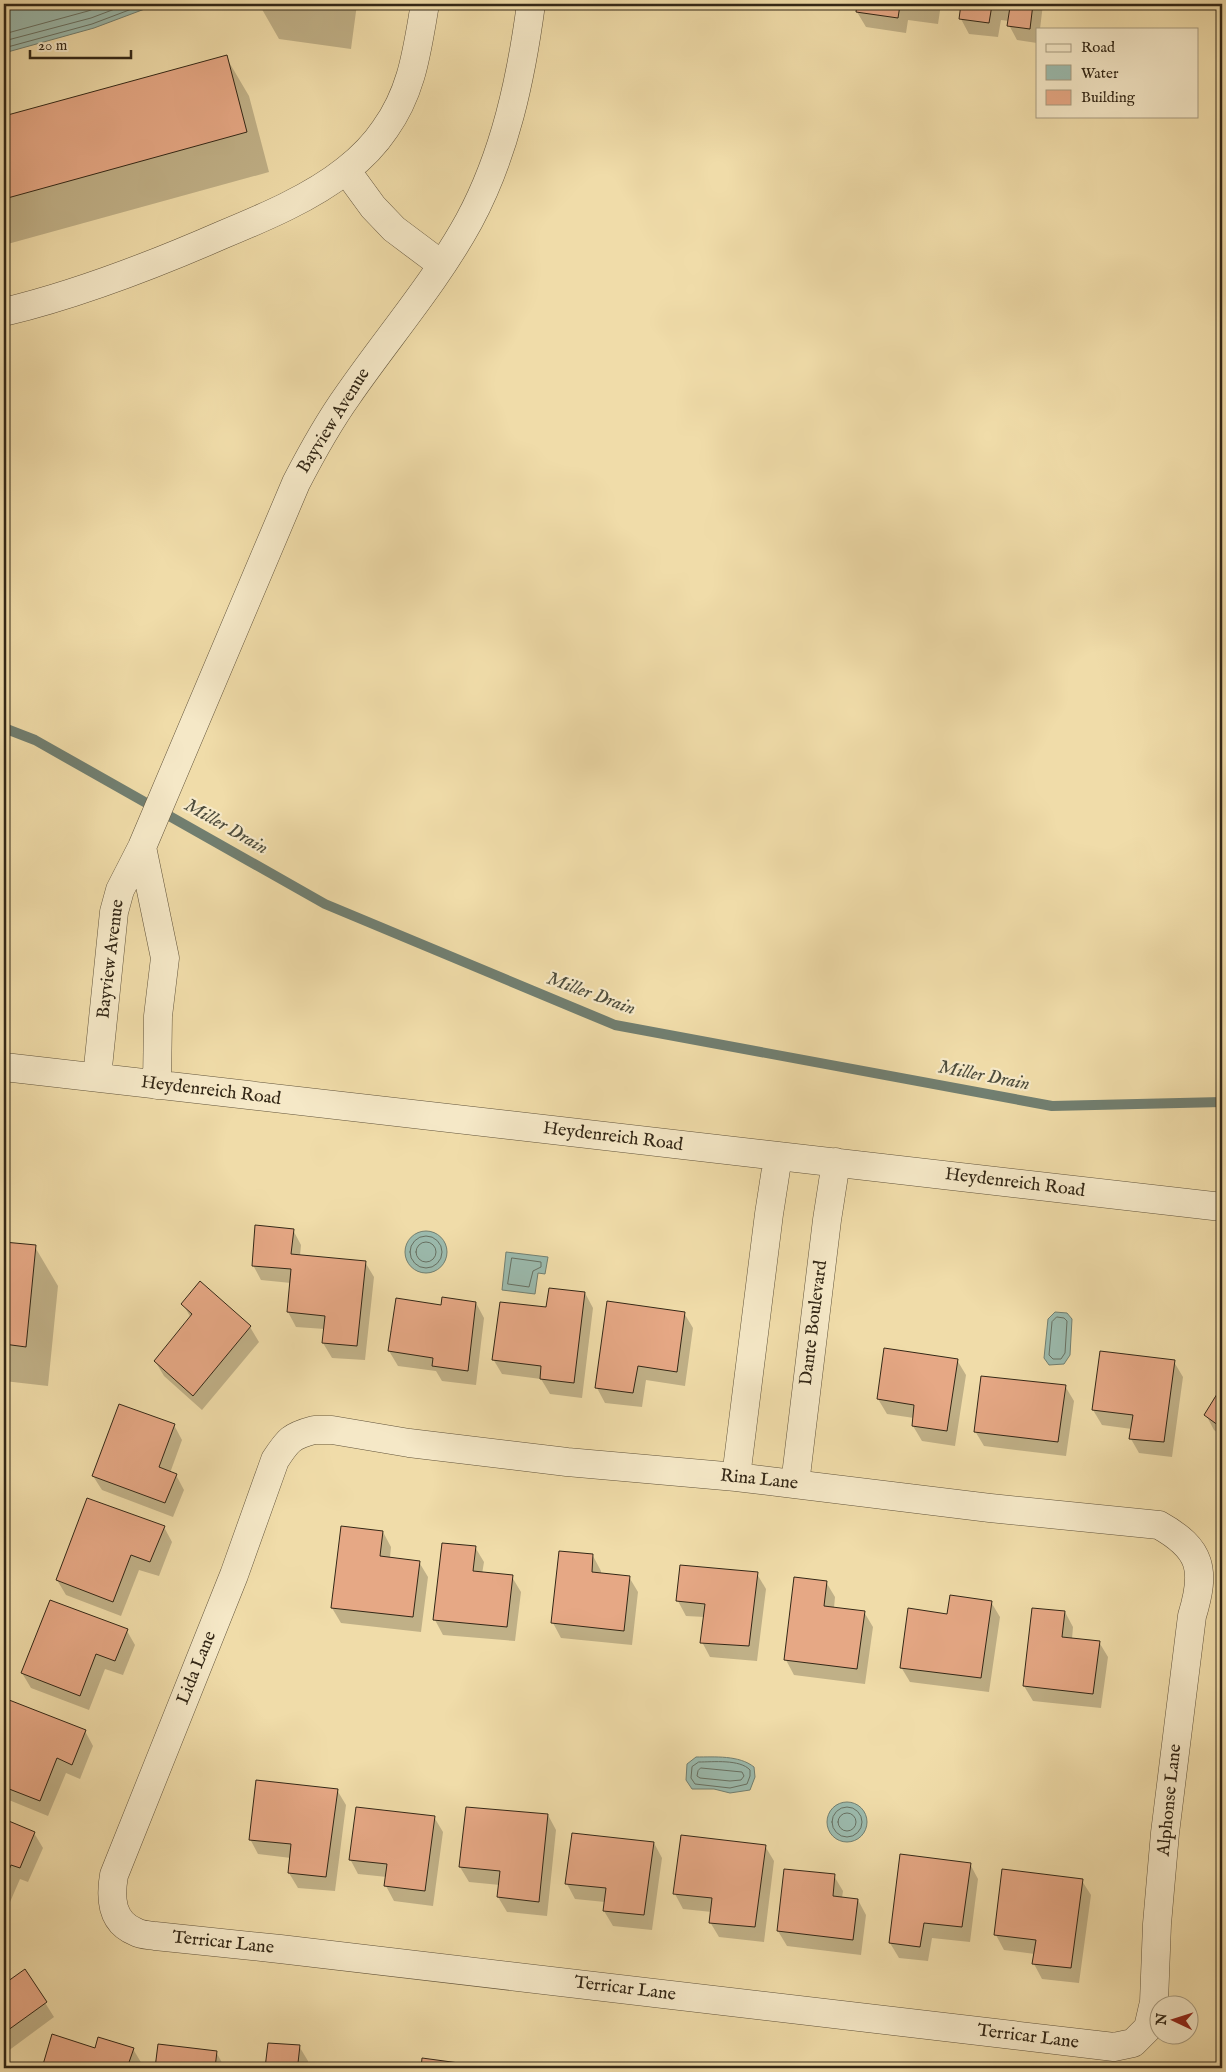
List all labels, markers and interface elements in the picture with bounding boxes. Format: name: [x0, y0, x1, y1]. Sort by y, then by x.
scale bar: [30, 28, 131, 60]
legend: [1036, 28, 1198, 118]
text: 20 m: [38, 36, 68, 55]
text: Road: [1081, 38, 1116, 57]
text: Water: [1081, 64, 1119, 83]
text: Building: [1081, 88, 1136, 107]
street label: Bayview Avenue: [292, 364, 376, 478]
water label: Miller Drain: [180, 793, 272, 861]
street label: Bayview Avenue: [92, 898, 130, 1020]
water label: Miller Drain: [543, 967, 639, 1021]
water label: Miller Drain: [936, 1055, 1032, 1097]
street label: Heydenreich Road: [140, 1071, 283, 1111]
street label: Heydenreich Road: [542, 1117, 685, 1157]
street label: Heydenreich Road: [944, 1163, 1087, 1203]
street label: Dante Boulevard: [795, 1259, 833, 1387]
street label: Rina Lane: [719, 1464, 799, 1496]
street label: Lida Lane: [172, 1628, 222, 1708]
street label: Alphonse Lane: [1153, 1743, 1187, 1858]
street label: Terricar Lane: [171, 1926, 275, 1960]
street label: Terricar Lane: [573, 1971, 677, 2007]
north arrow: [1148, 1994, 1198, 2044]
text: N: [1153, 2012, 1171, 2027]
street label: Terricar Lane: [976, 2019, 1080, 2055]

